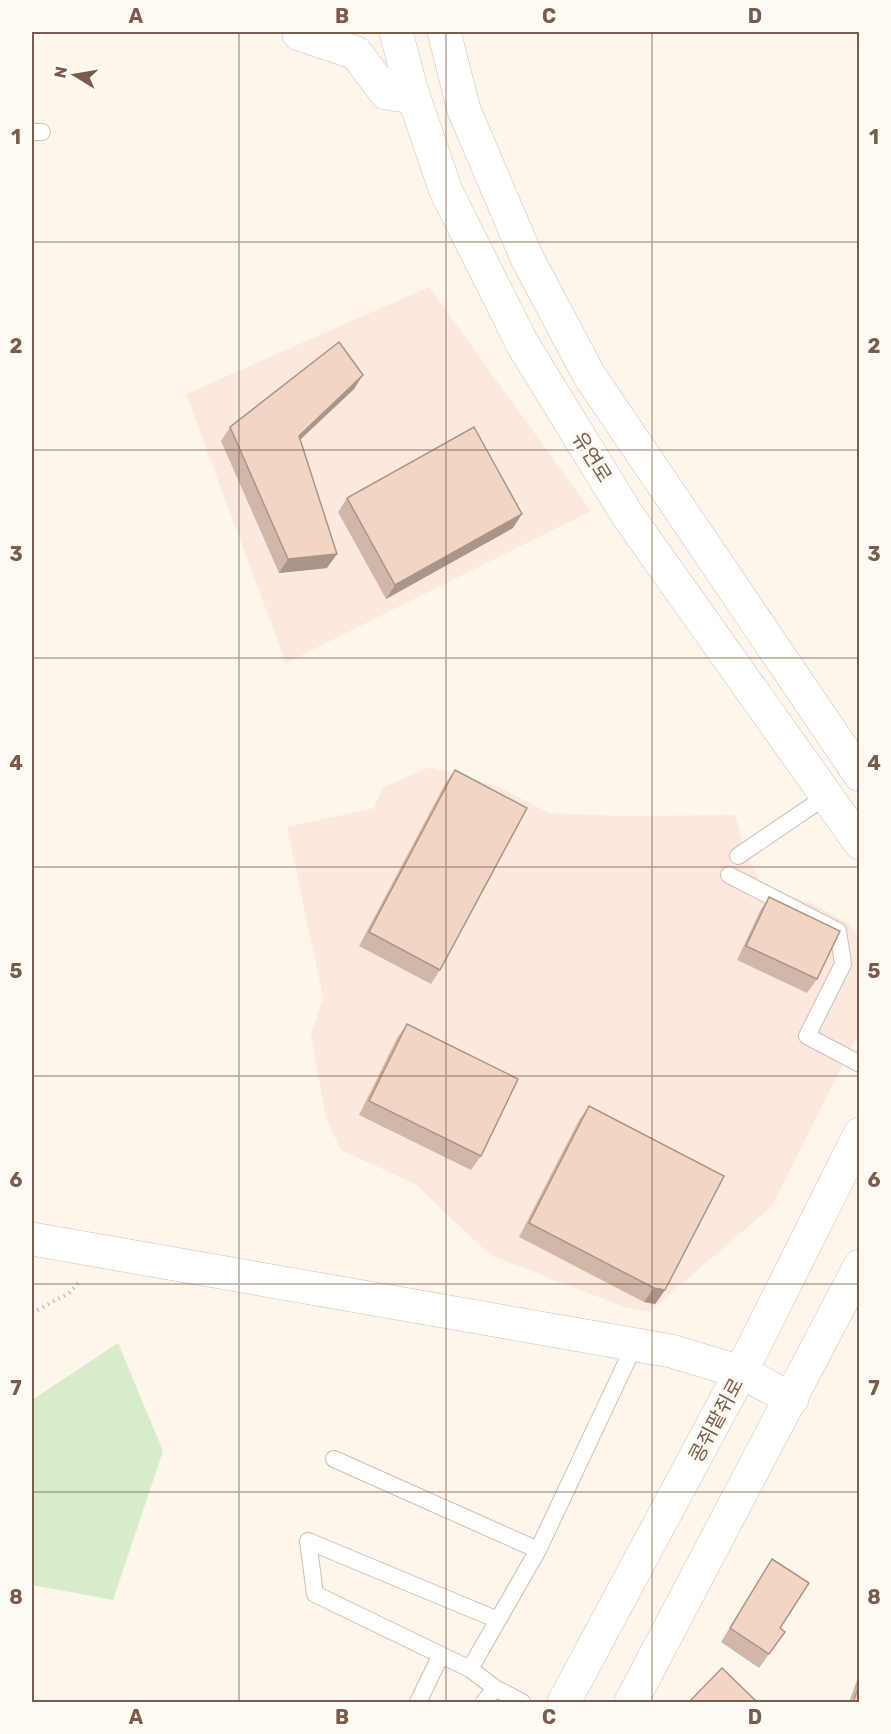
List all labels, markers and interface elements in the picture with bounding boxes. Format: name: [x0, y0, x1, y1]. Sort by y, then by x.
text: A: [129, 4, 144, 28]
text: B: [335, 4, 349, 28]
text: C: [542, 4, 556, 28]
text: D: [748, 4, 762, 28]
north arrow: [45, 45, 105, 105]
text: N: [50, 65, 71, 80]
text: 1: [11, 125, 21, 149]
text: 1: [869, 125, 879, 149]
text: 2: [10, 334, 23, 358]
text: 2: [868, 334, 881, 358]
street label: 유연로: [567, 427, 617, 487]
text: 3: [9, 542, 23, 566]
text: 3: [867, 542, 881, 566]
text: 4: [9, 751, 23, 775]
text: 4: [867, 751, 881, 775]
text: 5: [10, 959, 23, 983]
text: 5: [868, 959, 881, 983]
text: 6: [9, 1168, 23, 1192]
text: 6: [867, 1168, 881, 1192]
street label: 콩쥐팥쥐로: [684, 1374, 748, 1466]
text: 7: [10, 1376, 22, 1400]
text: 7: [868, 1376, 880, 1400]
text: 8: [9, 1585, 23, 1609]
text: 8: [867, 1585, 881, 1609]
text: A: [129, 1705, 144, 1729]
text: B: [335, 1705, 349, 1729]
text: C: [542, 1705, 556, 1729]
text: D: [748, 1705, 762, 1729]

